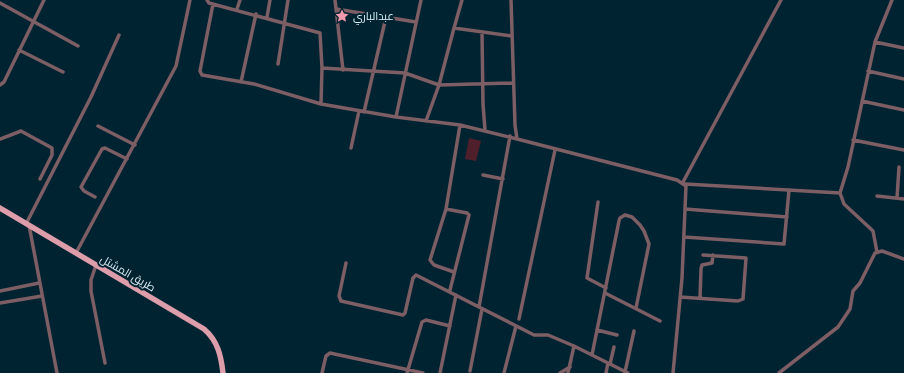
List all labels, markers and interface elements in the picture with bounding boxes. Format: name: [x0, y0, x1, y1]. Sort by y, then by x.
place icon: عبدالباري: [334, 8, 350, 24]
place label: عبدالباري: [353, 10, 394, 25]
street label: طريق المشتل: [98, 252, 158, 294]

